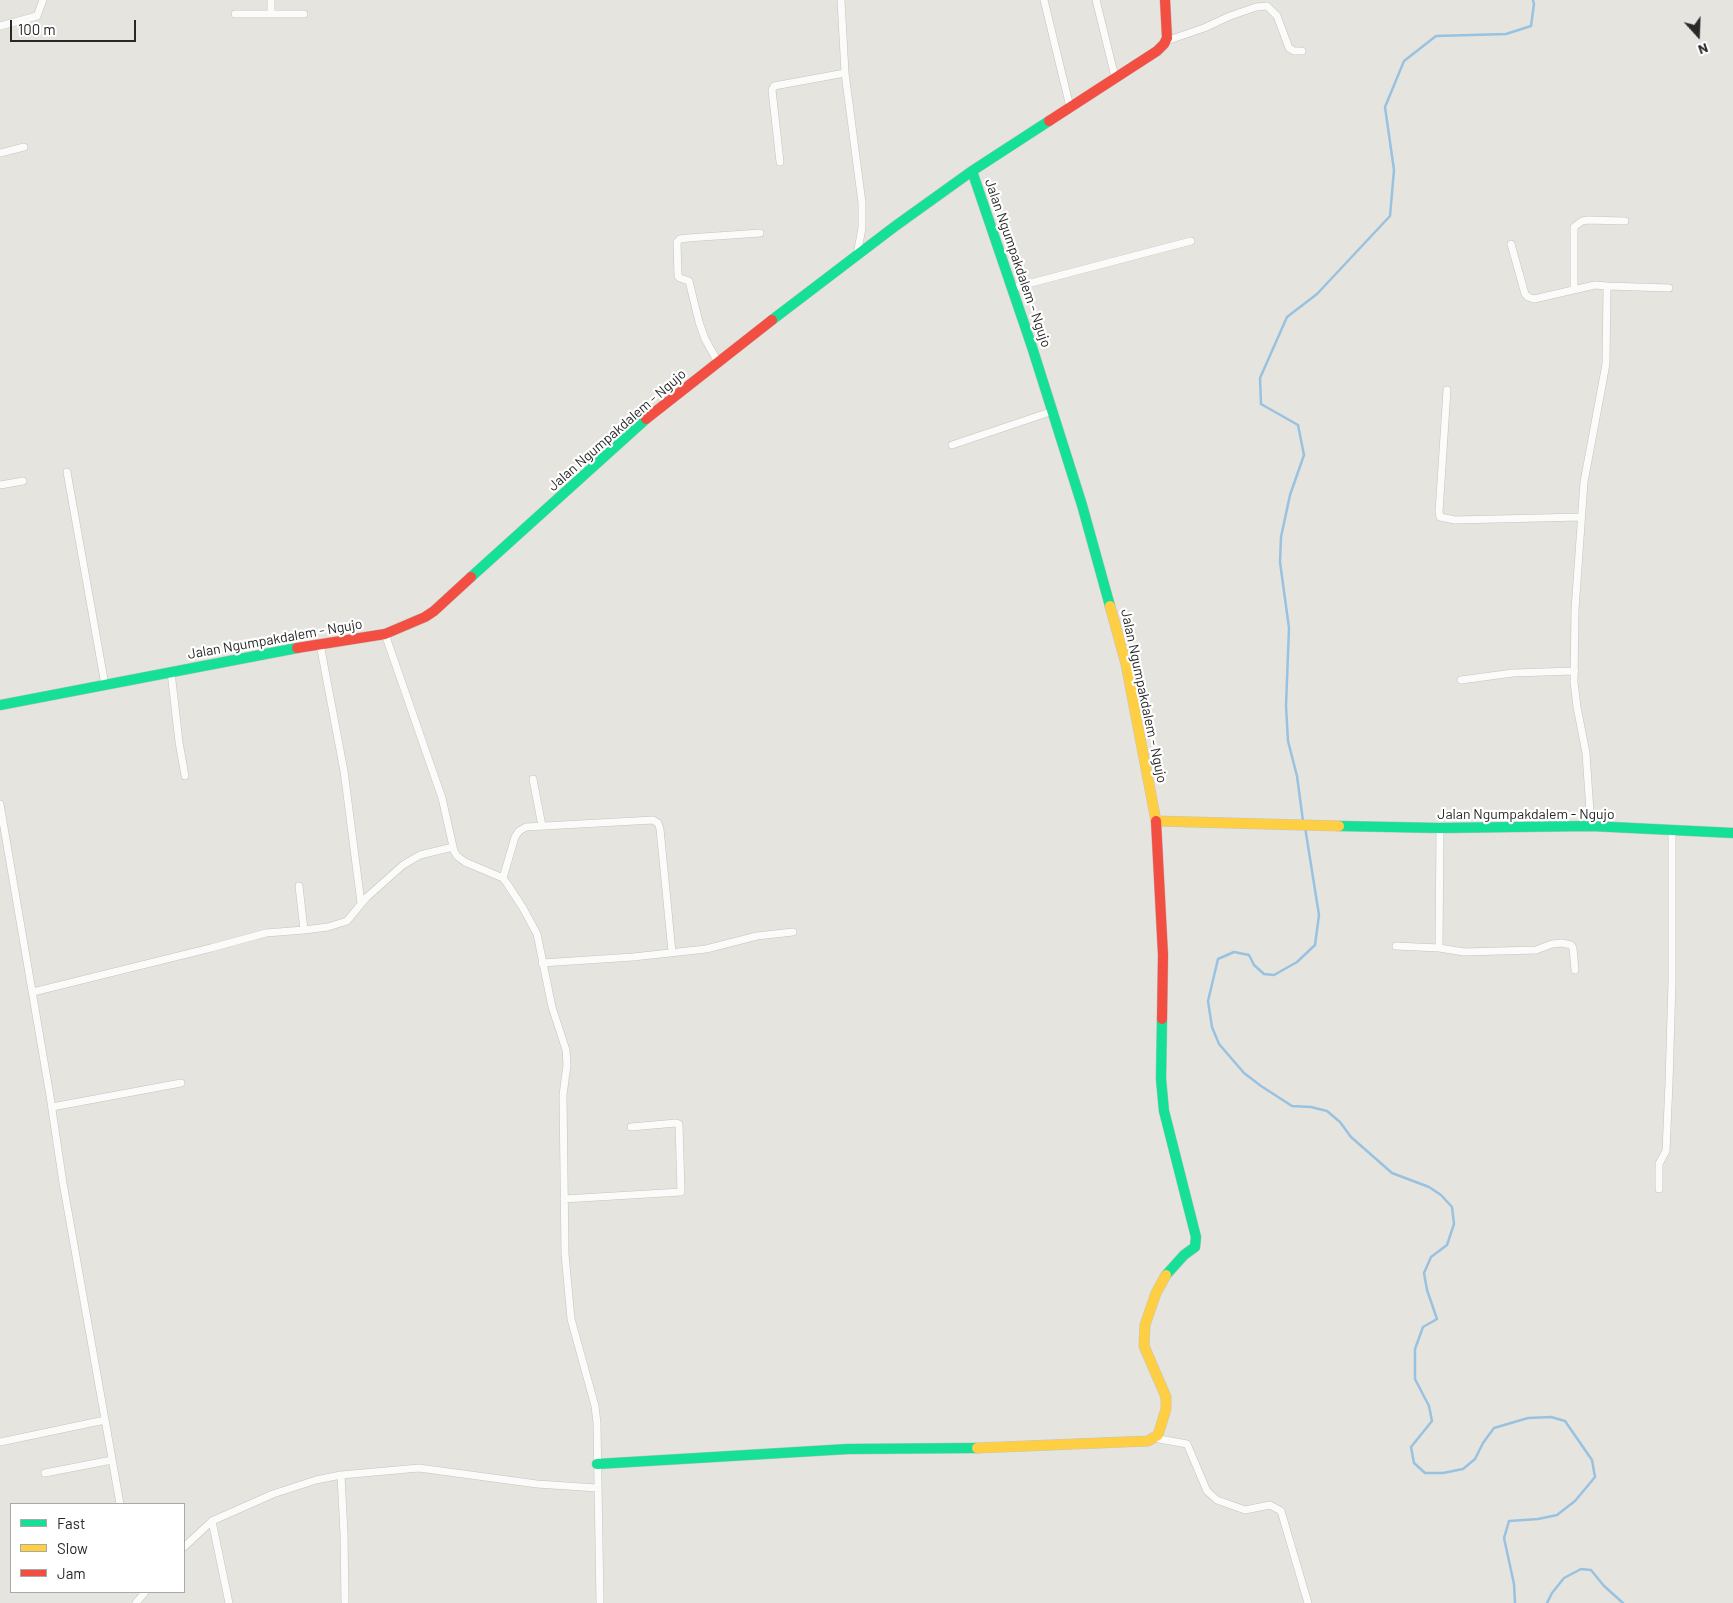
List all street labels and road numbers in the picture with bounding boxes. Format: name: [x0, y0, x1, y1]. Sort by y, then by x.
street label: Jalan Ngumpakdalem - Ngujo: [981, 176, 1055, 350]
street label: Jalan Ngumpakdalem - Ngujo: [545, 365, 689, 495]
street label: Jalan Ngumpakdalem - Ngujo: [1117, 608, 1171, 784]
street label: Jalan Ngumpakdalem - Ngujo: [186, 615, 364, 663]
street label: Jalan Ngumpakdalem - Ngujo: [1437, 806, 1615, 822]

